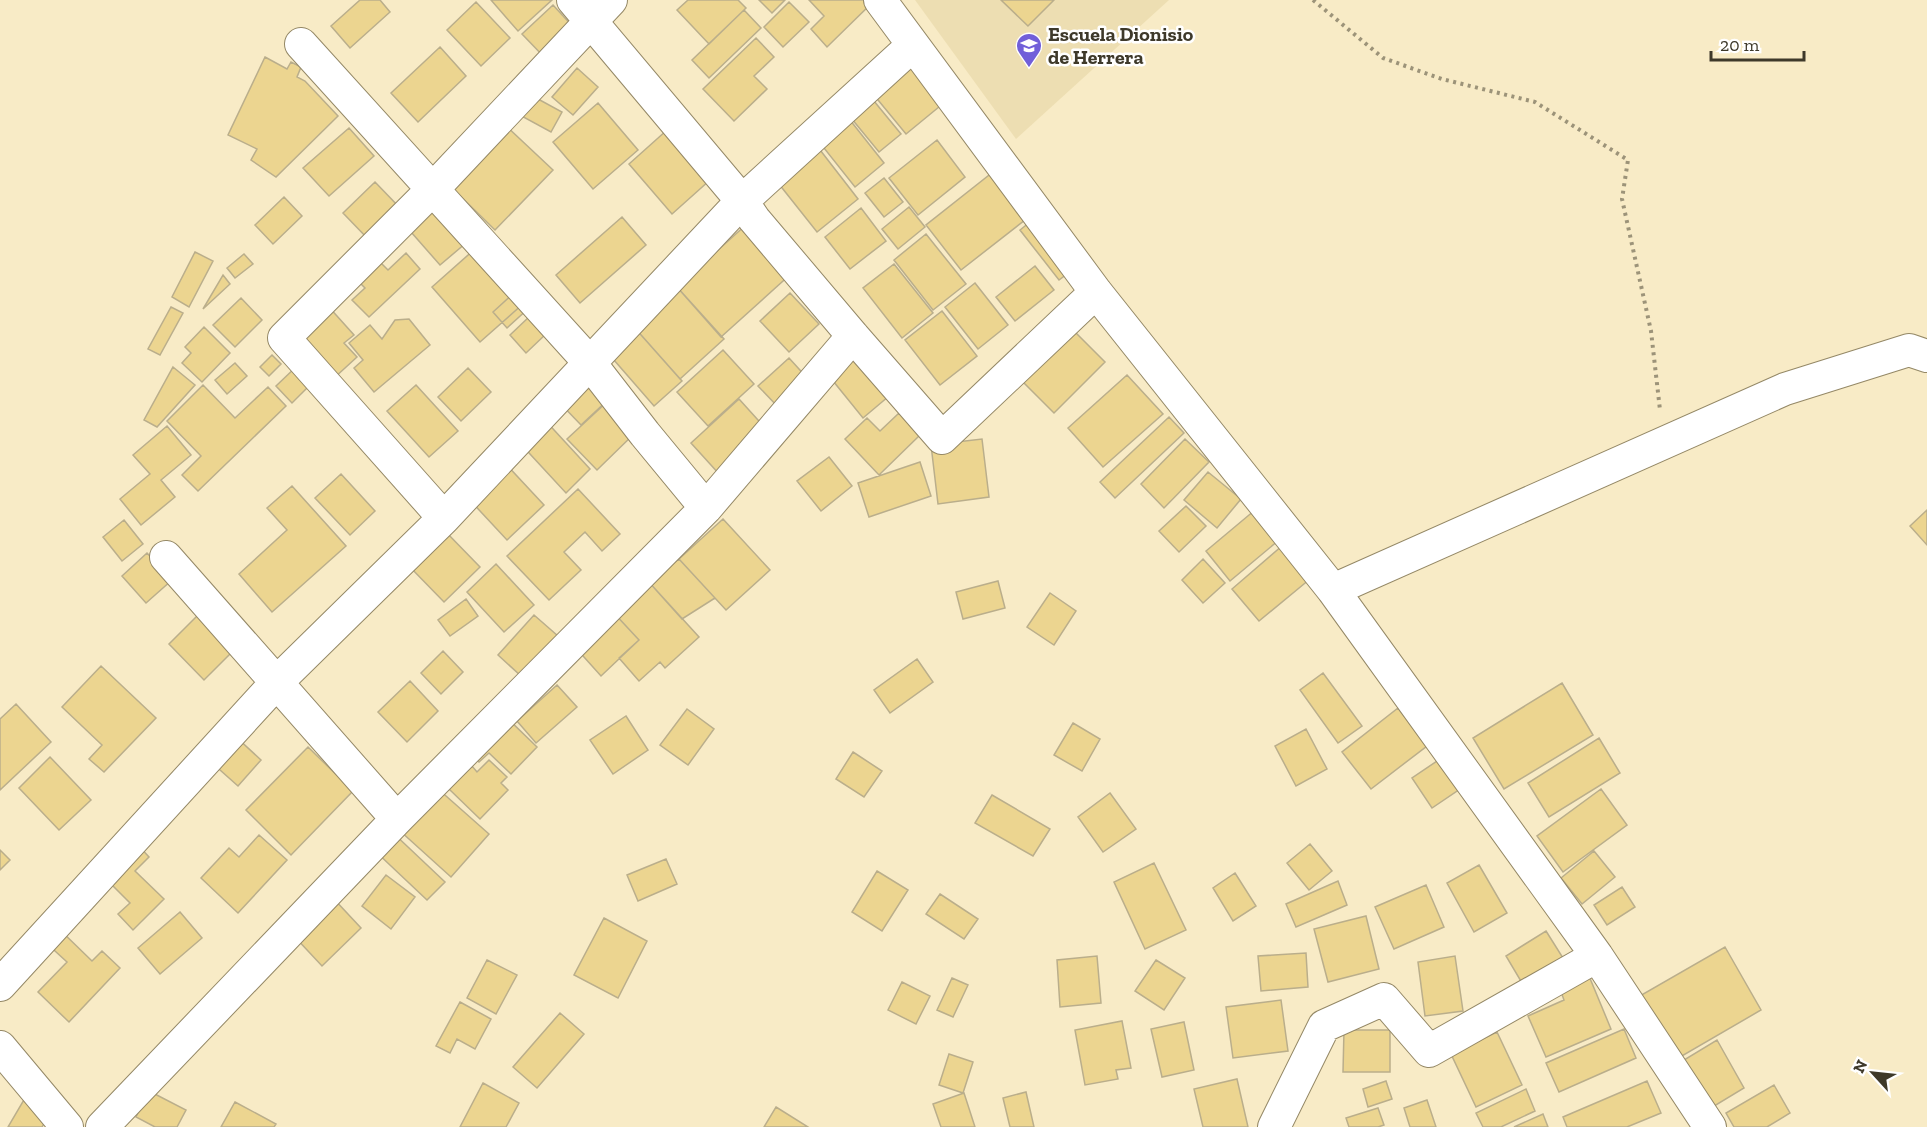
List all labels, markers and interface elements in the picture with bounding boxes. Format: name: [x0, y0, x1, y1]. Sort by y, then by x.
place label: Escuela Dionisio de Herrera: [1048, 22, 1194, 69]
scale bar: [1711, 24, 1804, 62]
school or university icon: Escuela Dionisio de Herrera: [1014, 31, 1044, 69]
text: 20 m: [1720, 34, 1760, 56]
north arrow: [1843, 1043, 1903, 1103]
text: N: [1849, 1057, 1871, 1076]

